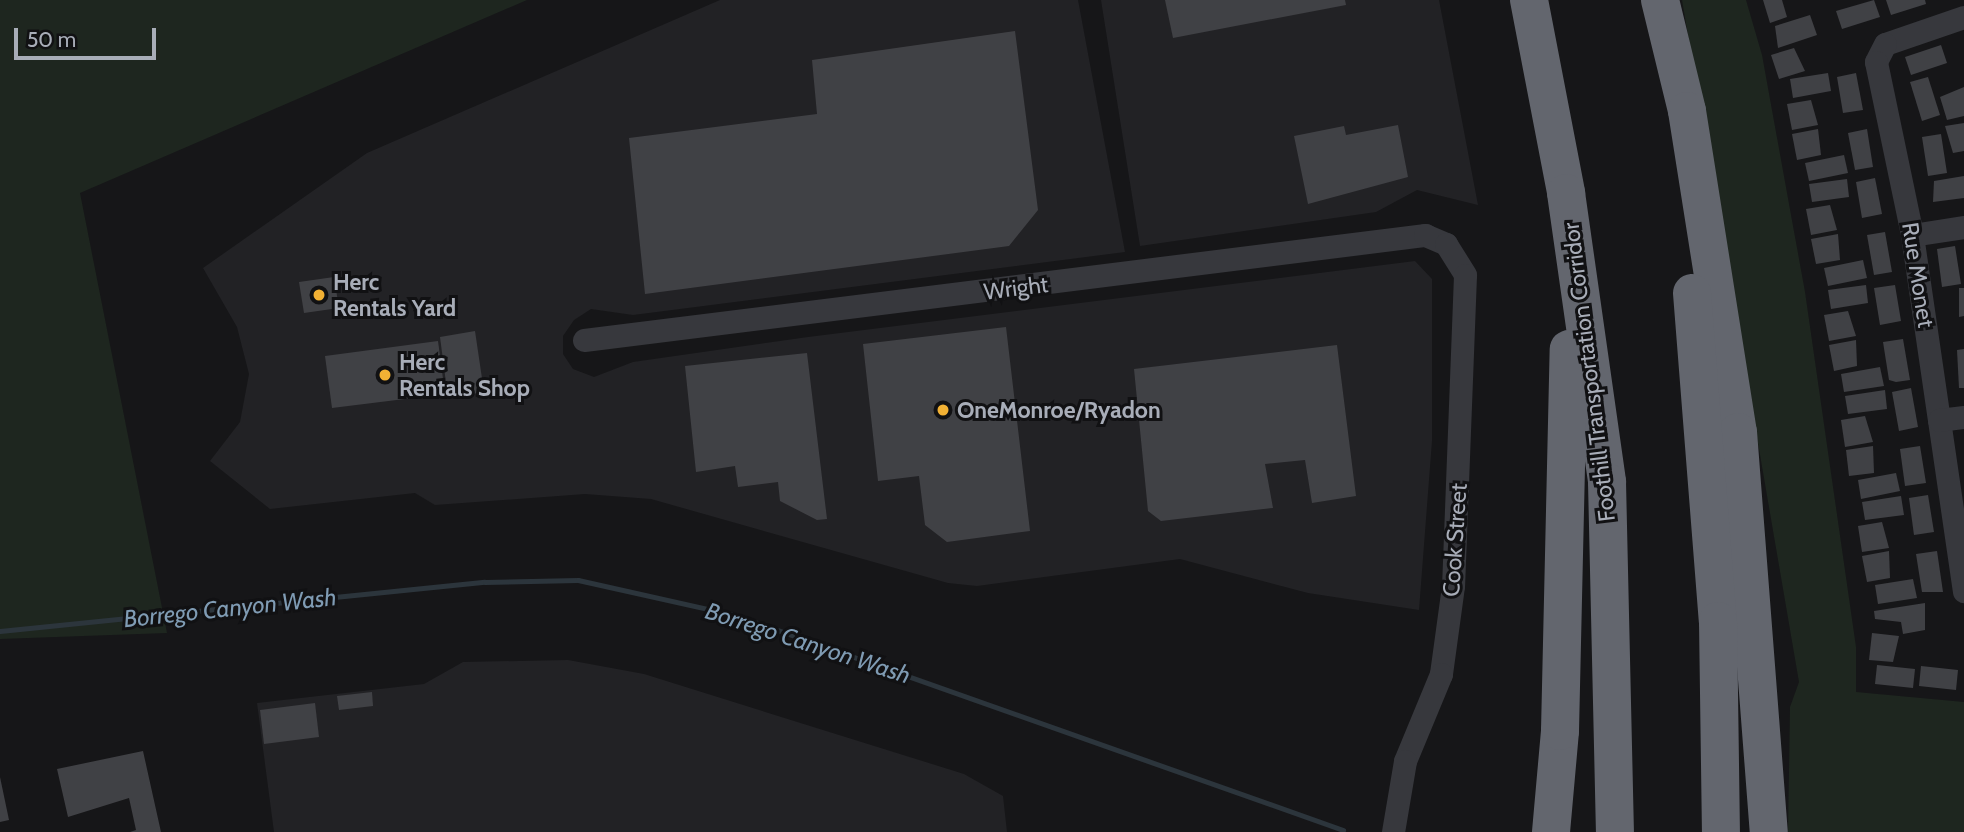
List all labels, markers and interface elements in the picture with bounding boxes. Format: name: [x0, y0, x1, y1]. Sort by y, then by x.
scale bar: [18, 14, 159, 58]
text: 50 m: [27, 27, 76, 52]
street label: Rue Monet: [1896, 220, 1940, 330]
street label: Foothill Transportation Corridor: [1557, 221, 1621, 523]
place label: Herc Rentals Yard: [333, 268, 456, 322]
street label: Wright: [982, 270, 1050, 306]
marker: Herc Rentals Yard: [311, 287, 327, 303]
place label: Herc Rentals Shop: [399, 348, 530, 402]
marker: Herc Rentals Shop: [377, 367, 393, 383]
place label: OneMonroe/Ryadon: [957, 396, 1161, 424]
marker: OneMonroe/Ryadon: [935, 402, 951, 418]
street label: Cook Street: [1437, 482, 1473, 598]
water label: Borrego Canyon Wash: [122, 583, 338, 633]
water label: Borrego Canyon Wash: [702, 596, 914, 690]

